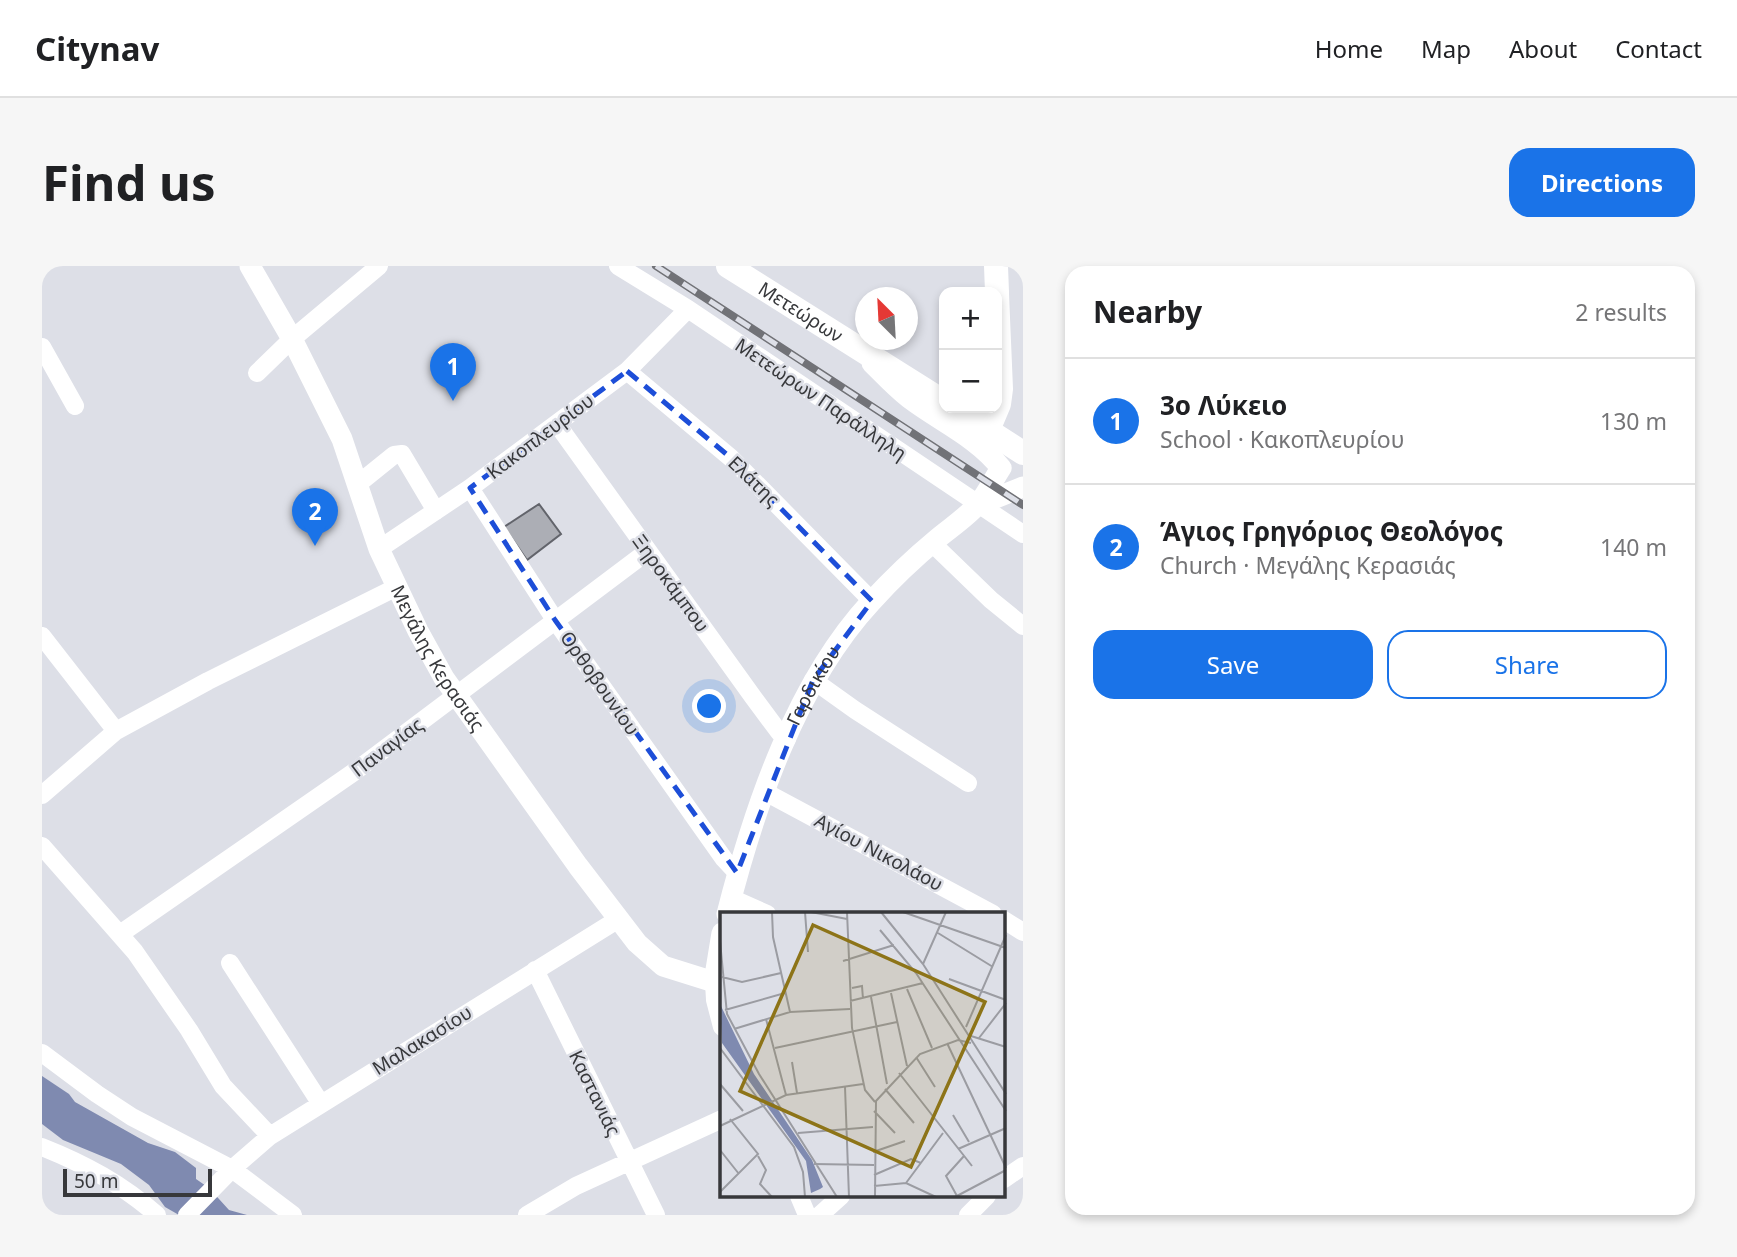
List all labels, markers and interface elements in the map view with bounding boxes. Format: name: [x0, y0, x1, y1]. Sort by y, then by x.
text: Citynav: [35, 26, 159, 71]
text: Home: [1315, 32, 1383, 65]
text: Map: [1421, 32, 1471, 65]
text: About: [1509, 32, 1577, 65]
text: Contact: [1615, 32, 1702, 65]
button: Directions: [1509, 148, 1695, 217]
text: Find us: [42, 149, 216, 215]
street label: Μετεώρων: [754, 275, 848, 348]
north arrow: [855, 287, 918, 350]
map controls: [939, 287, 1002, 413]
button: +: [939, 287, 1002, 350]
text: Nearby: [1093, 291, 1202, 332]
text: 2 results: [1575, 296, 1667, 328]
street label: Μετεώρων Παράλληλη: [730, 332, 912, 466]
pin: 1: [430, 343, 476, 401]
button: −: [939, 350, 1002, 413]
street label: Κακοπλευρίου: [481, 387, 599, 485]
text: 3ο Λύκειο: [1160, 387, 1287, 423]
text: 1: [1109, 405, 1123, 437]
text: 130 m: [1600, 405, 1667, 437]
text: School · Κακοπλευρίου: [1160, 423, 1404, 455]
street label: Ελάτης: [723, 450, 785, 512]
pin: 2: [292, 488, 338, 546]
text: Άγιος Γρηγόριος Θεολόγος: [1160, 513, 1503, 549]
street label: Ξηροκάμπου: [627, 529, 715, 637]
text: 2: [1109, 531, 1123, 563]
text: 140 m: [1600, 531, 1667, 563]
text: Church · Μεγάλης Κερασιάς: [1160, 549, 1456, 581]
street label: Μεγάλης Κερασιάς: [385, 581, 491, 736]
street label: Ορθοβουνίου: [554, 626, 646, 740]
button: Save: [1093, 630, 1373, 699]
button: Share: [1387, 630, 1667, 699]
street label: Γαρδικίου: [780, 640, 846, 730]
your location: [692, 689, 726, 723]
street label: Παναγίας: [346, 711, 428, 783]
street label: Αγίου Νικολάου: [810, 807, 948, 897]
inset map: [720, 912, 1006, 1198]
street label: Μαλακασίου: [367, 999, 477, 1081]
street label: Καστανιάς: [563, 1046, 627, 1140]
scale bar: [63, 1166, 212, 1198]
text: 50 m: [74, 1168, 118, 1194]

